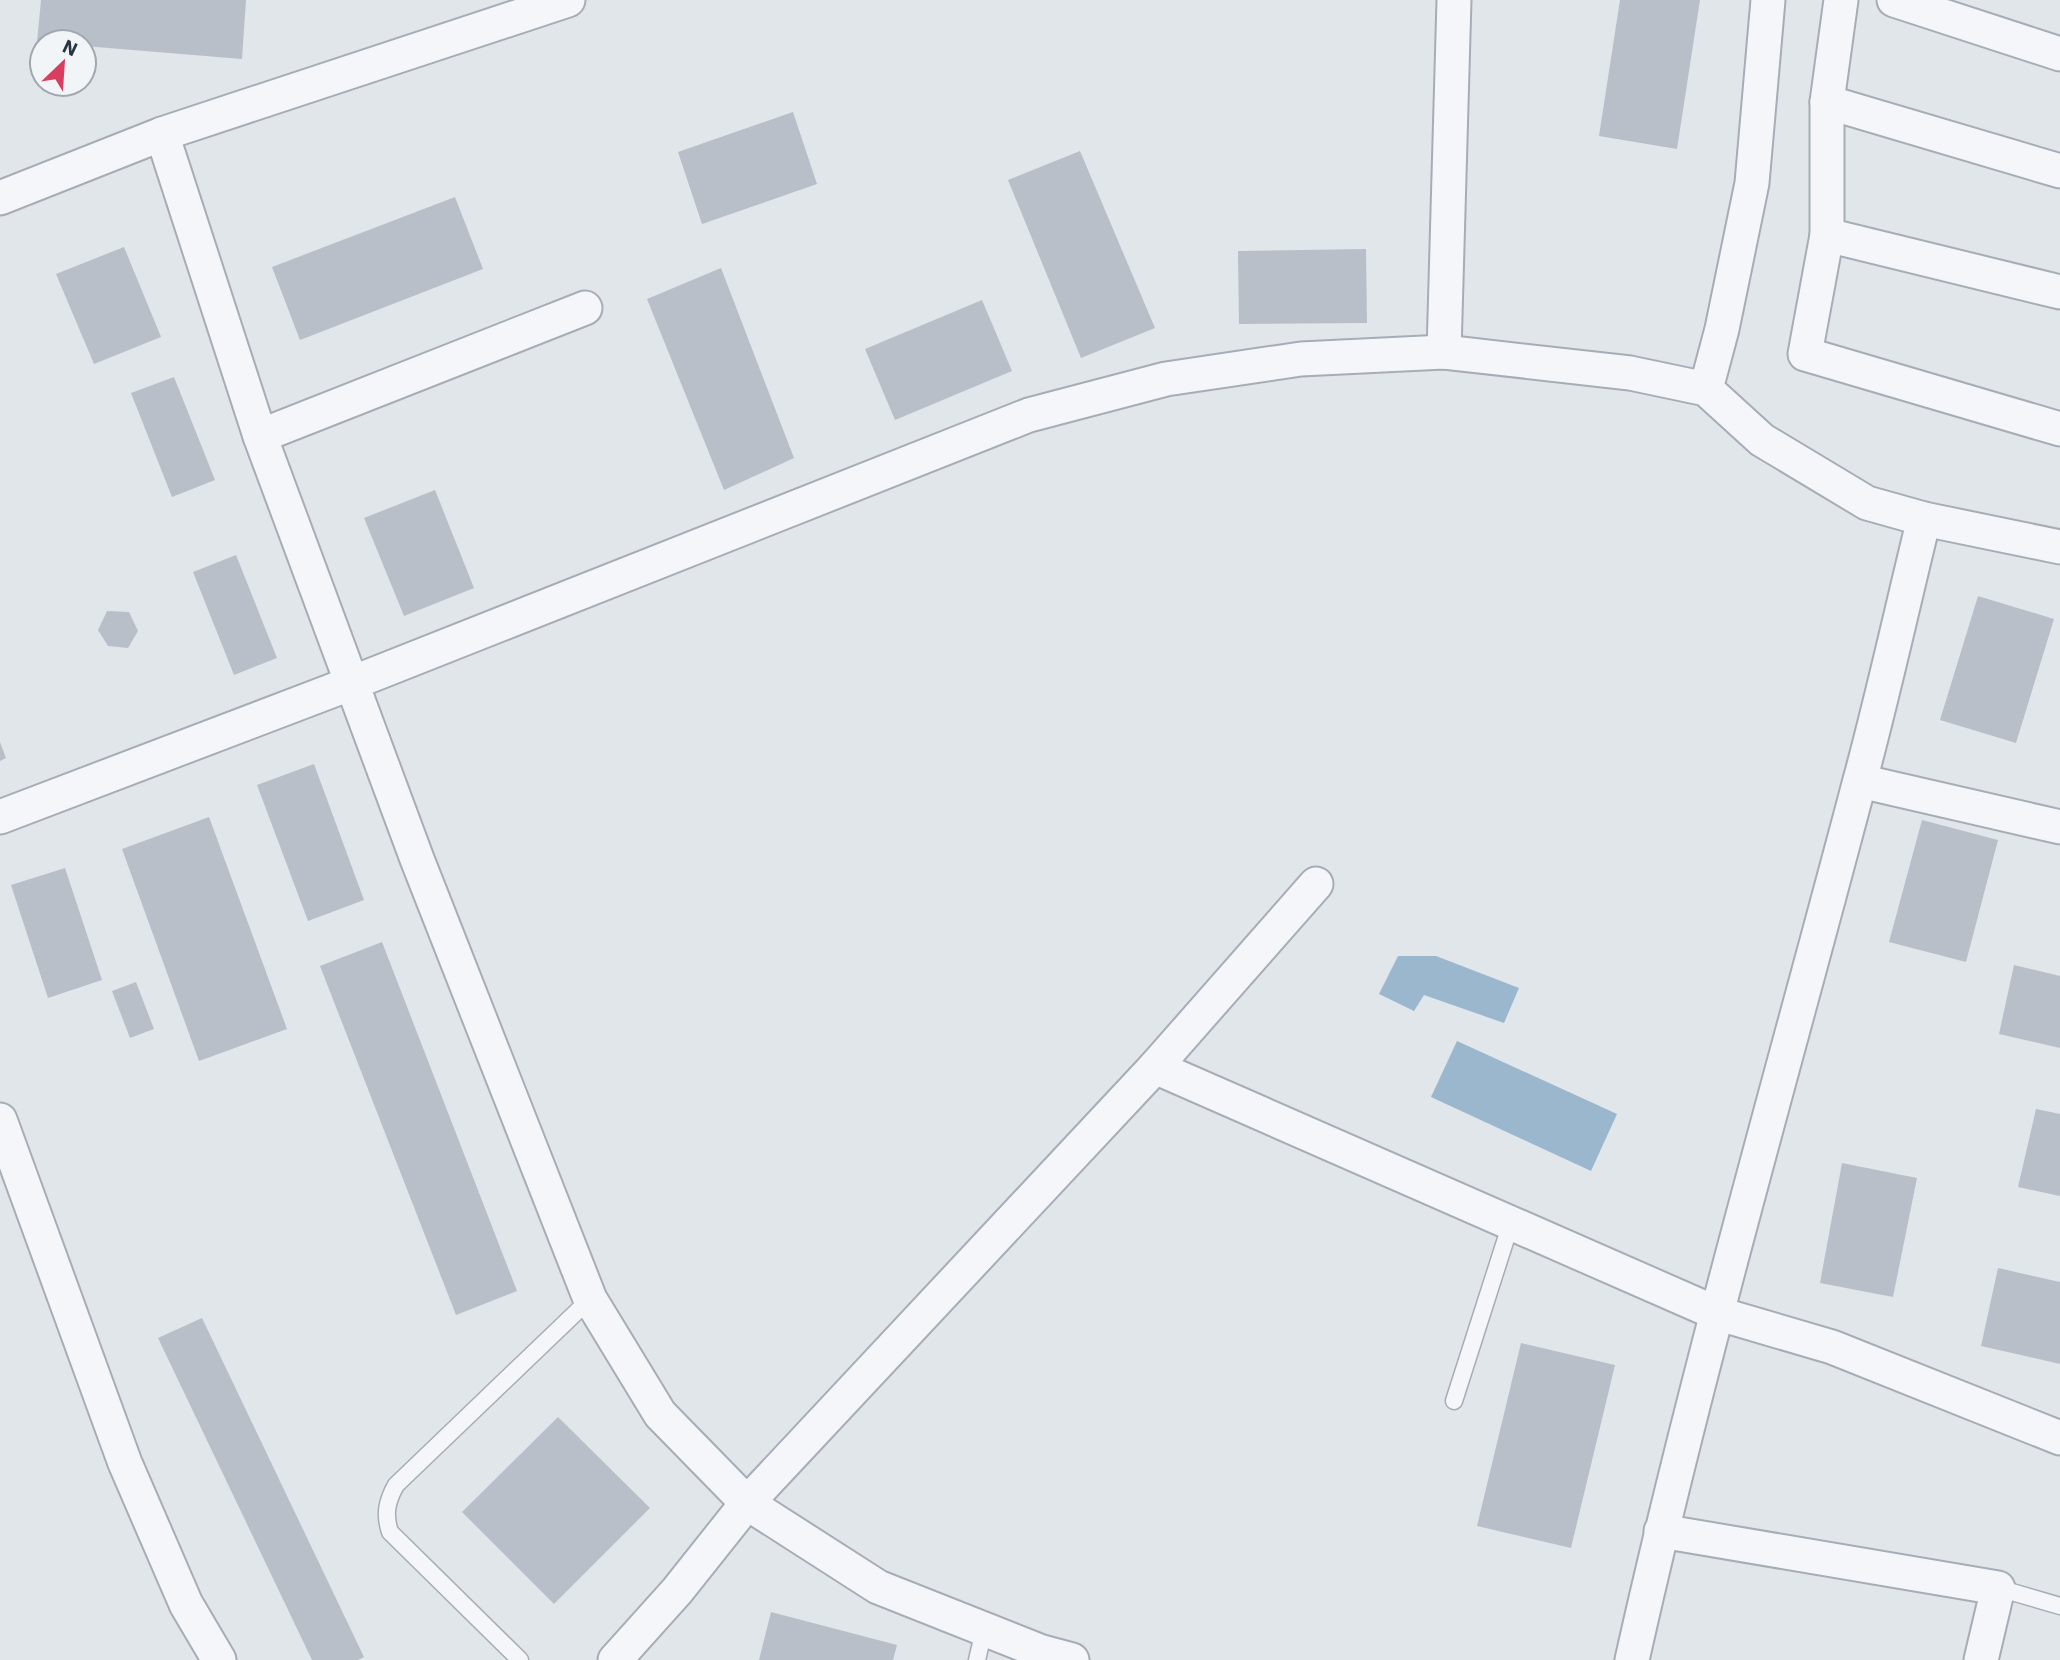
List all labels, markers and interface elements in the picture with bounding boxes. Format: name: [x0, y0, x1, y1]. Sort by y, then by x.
north arrow: [28, 28, 98, 98]
text: N: [59, 34, 81, 61]

